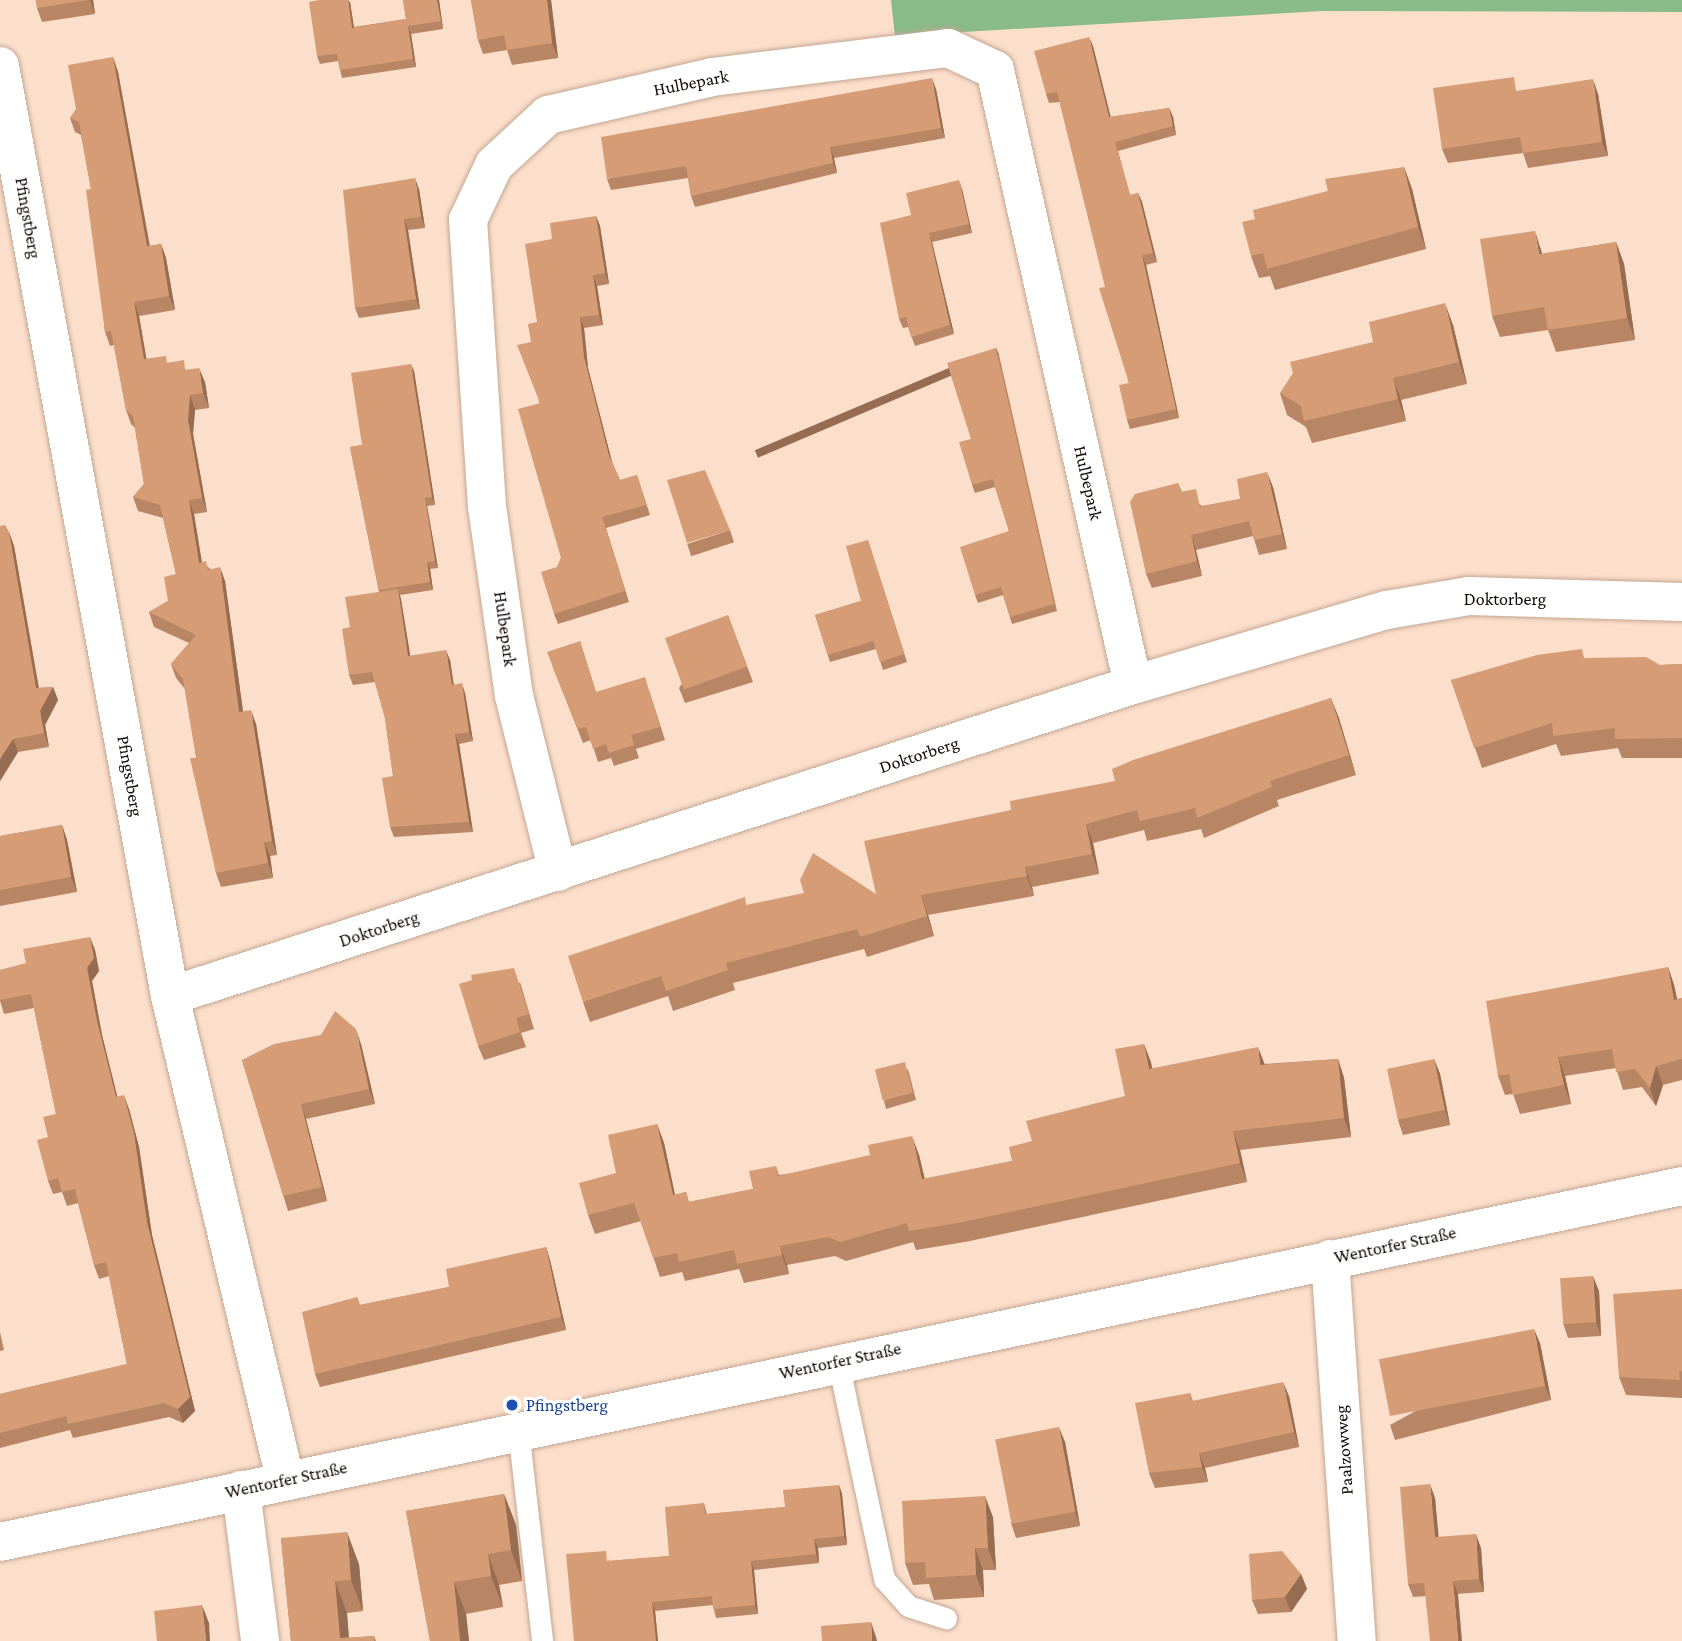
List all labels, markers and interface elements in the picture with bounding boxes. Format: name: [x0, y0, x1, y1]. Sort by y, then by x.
street label: Hulbepark: [652, 65, 730, 101]
street label: Pfingstberg: [10, 176, 46, 260]
street label: Hulbepark: [1069, 444, 1107, 522]
street label: Doktorberg: [1464, 588, 1546, 610]
street label: Hulbepark: [489, 590, 521, 668]
street label: Doktorberg: [876, 732, 962, 778]
street label: Pfingstberg: [112, 734, 148, 818]
street label: Doktorberg: [336, 906, 422, 952]
street label: Wentorfer Straße: [1332, 1222, 1458, 1268]
street label: Wentorfer Straße: [777, 1338, 903, 1384]
place label: Pfingstberg: [526, 1394, 608, 1416]
marker: Pfingstberg: [504, 1397, 520, 1413]
street label: Paalzowweg: [1330, 1404, 1358, 1496]
street label: Wentorfer Straße: [223, 1457, 349, 1503]

